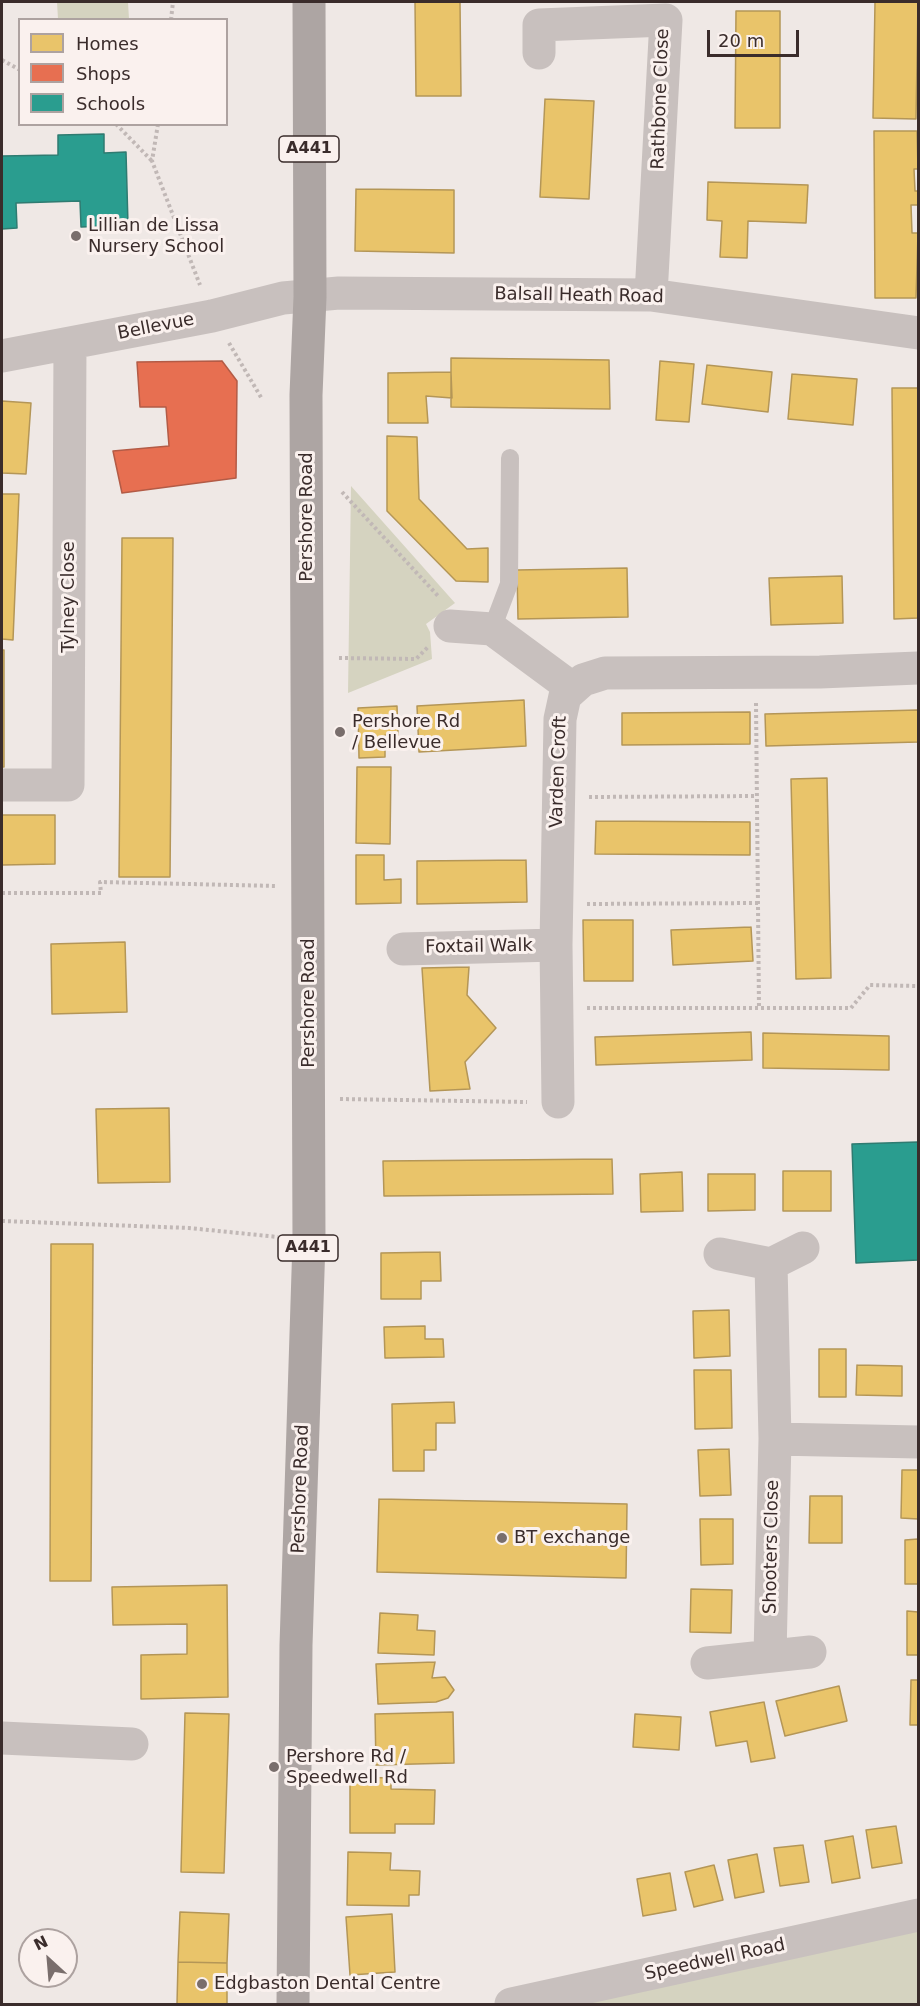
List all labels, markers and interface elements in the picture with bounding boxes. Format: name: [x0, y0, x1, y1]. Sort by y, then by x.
legend: [18, 18, 228, 126]
scale bar: [710, 18, 802, 56]
street label: Rathbone Close: [648, 28, 674, 170]
text: 20 m: [718, 30, 764, 51]
text: Homes: [76, 33, 139, 54]
text: Shops: [76, 63, 131, 84]
text: Schools: [76, 93, 145, 114]
road number: A441: [279, 136, 339, 162]
place label: Lillian de Lissa Nursery School: [88, 215, 224, 258]
marker: Lillian de Lissa Nursery School: [69, 229, 83, 243]
street label: Balsall Heath Road: [494, 284, 664, 308]
street label: Bellevue: [116, 309, 196, 345]
street label: Pershore Road: [296, 452, 318, 582]
street label: Tylney Close: [58, 541, 80, 653]
place label: Pershore Rd / Bellevue: [352, 711, 460, 754]
street label: Varden Croft: [546, 715, 572, 829]
marker: Pershore Rd / Bellevue: [333, 725, 347, 739]
street label: Foxtail Walk: [425, 935, 533, 959]
street label: Pershore Road: [298, 938, 320, 1068]
road number: A441: [278, 1235, 338, 1261]
street label: Pershore Road: [288, 1424, 314, 1554]
street label: Shooters Close: [760, 1480, 784, 1614]
place label: BT exchange: [514, 1527, 630, 1549]
marker: BT exchange: [495, 1531, 509, 1545]
place label: Pershore Rd / Speedwell Rd: [286, 1746, 408, 1788]
marker: Pershore Rd / Speedwell Rd: [267, 1760, 281, 1774]
north arrow: [18, 1928, 78, 1988]
text: N: [31, 1932, 51, 1955]
street label: Speedwell Road: [643, 1935, 787, 1985]
place label: Edgbaston Dental Centre: [214, 1973, 441, 1995]
marker: Edgbaston Dental Centre: [195, 1977, 209, 1991]

